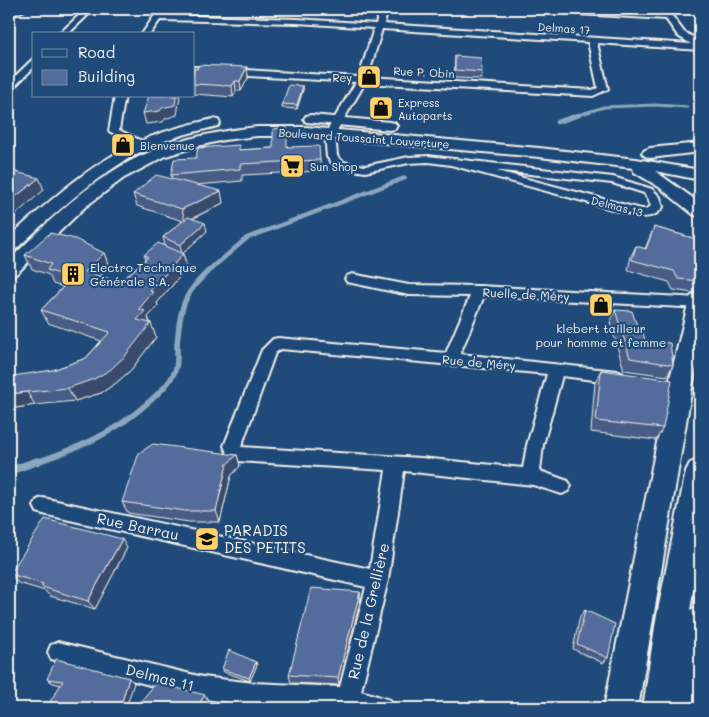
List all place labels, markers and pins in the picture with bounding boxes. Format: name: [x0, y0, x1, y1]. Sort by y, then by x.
shop icon: Rey: [356, 64, 382, 90]
place label: Rey: [332, 70, 352, 85]
shop icon: Express Autoparts: [368, 95, 394, 121]
place label: Express Autoparts: [398, 95, 452, 123]
shop icon: Bienvenue: [110, 132, 136, 158]
place label: Bienvenue: [140, 138, 195, 153]
supermarket icon: Sun Shop: [279, 153, 305, 179]
place label: Sun Shop: [310, 159, 358, 174]
place label: Electro Technique Générale S.A.: [90, 259, 197, 289]
building icon: Electro Technique Générale S.A.: [60, 261, 86, 287]
shop icon: klebert tailleur pour homme et femme: [588, 292, 614, 318]
place label: klebert tailleur pour homme et femme: [536, 320, 666, 350]
place label: PARADIS DES PETITS: [224, 520, 306, 557]
school or university icon: PARADIS DES PETITS: [194, 526, 220, 552]

